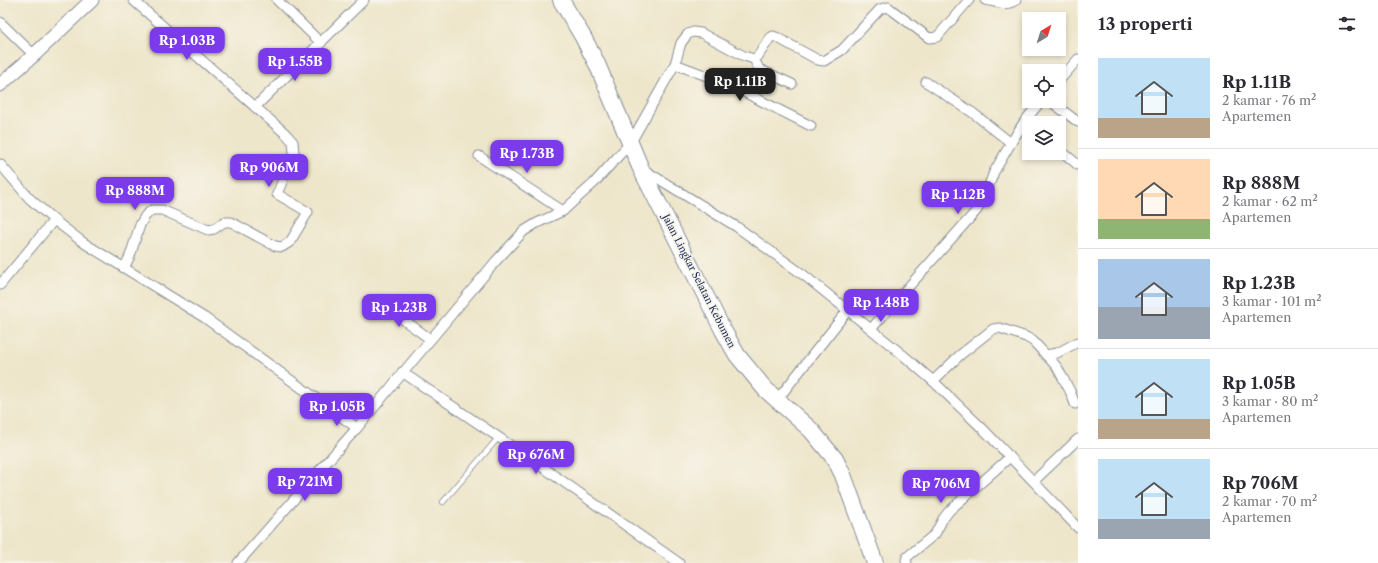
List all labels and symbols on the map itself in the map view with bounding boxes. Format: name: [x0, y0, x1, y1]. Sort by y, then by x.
north arrow: [1022, 12, 1066, 56]
pin: Rp 1.03B: [146, 27, 228, 61]
pin: Rp 1.55B: [254, 48, 336, 82]
pin: Rp 1.11B: [699, 68, 781, 102]
pin: Rp 1.73B: [486, 140, 568, 174]
pin: Rp 906M: [232, 154, 306, 188]
pin: Rp 888M: [98, 177, 172, 211]
pin: Rp 1.12B: [917, 181, 999, 215]
street label: Jalan Lingkar Selatan Kebumen: [659, 210, 739, 351]
pin: Rp 1.48B: [840, 289, 922, 323]
pin: Rp 1.23B: [358, 294, 440, 328]
pin: Rp 1.05B: [296, 393, 378, 427]
pin: Rp 676M: [499, 441, 573, 475]
pin: Rp 721M: [268, 468, 342, 502]
pin: Rp 706M: [904, 470, 978, 504]

